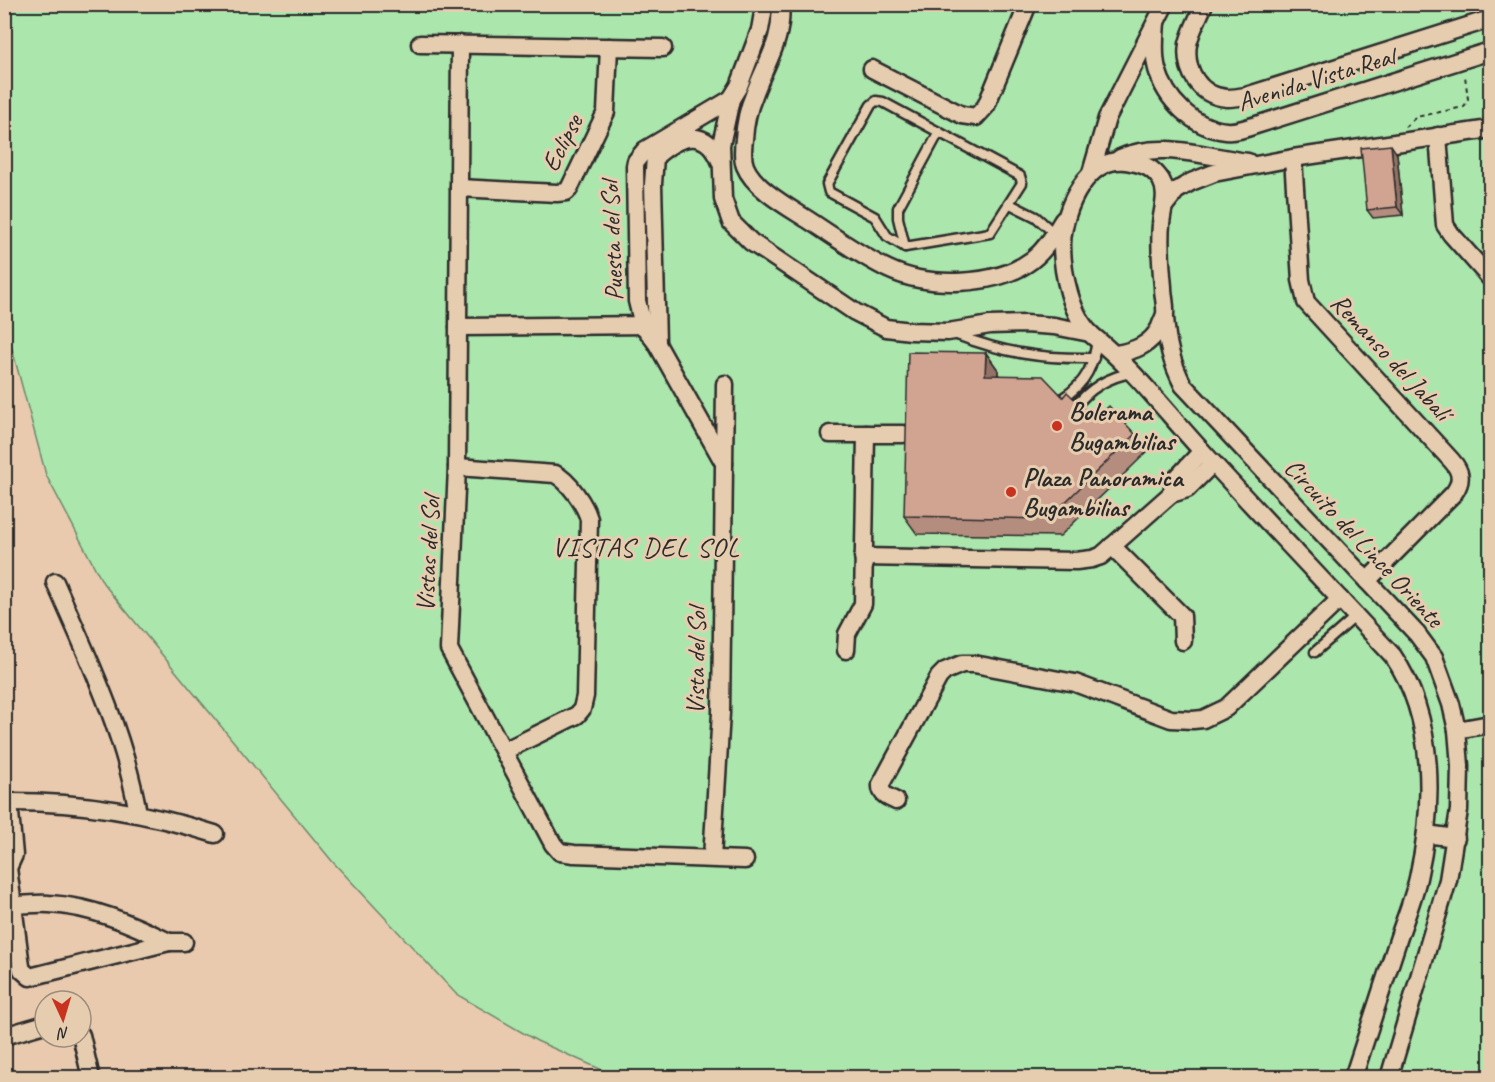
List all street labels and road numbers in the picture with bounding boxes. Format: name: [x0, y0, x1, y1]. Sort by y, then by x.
street label: Avenida Vista Real: [1233, 38, 1403, 119]
street label: Eclipse: [534, 108, 591, 177]
street label: Puesta del Sol: [593, 176, 631, 301]
street label: Remanso del Jabalí: [1324, 286, 1462, 431]
street label: Circuito del Lince Oriente: [1277, 451, 1453, 636]
street label: Vistas del Sol: [408, 491, 448, 613]
street label: Vista del Sol: [679, 603, 714, 715]

